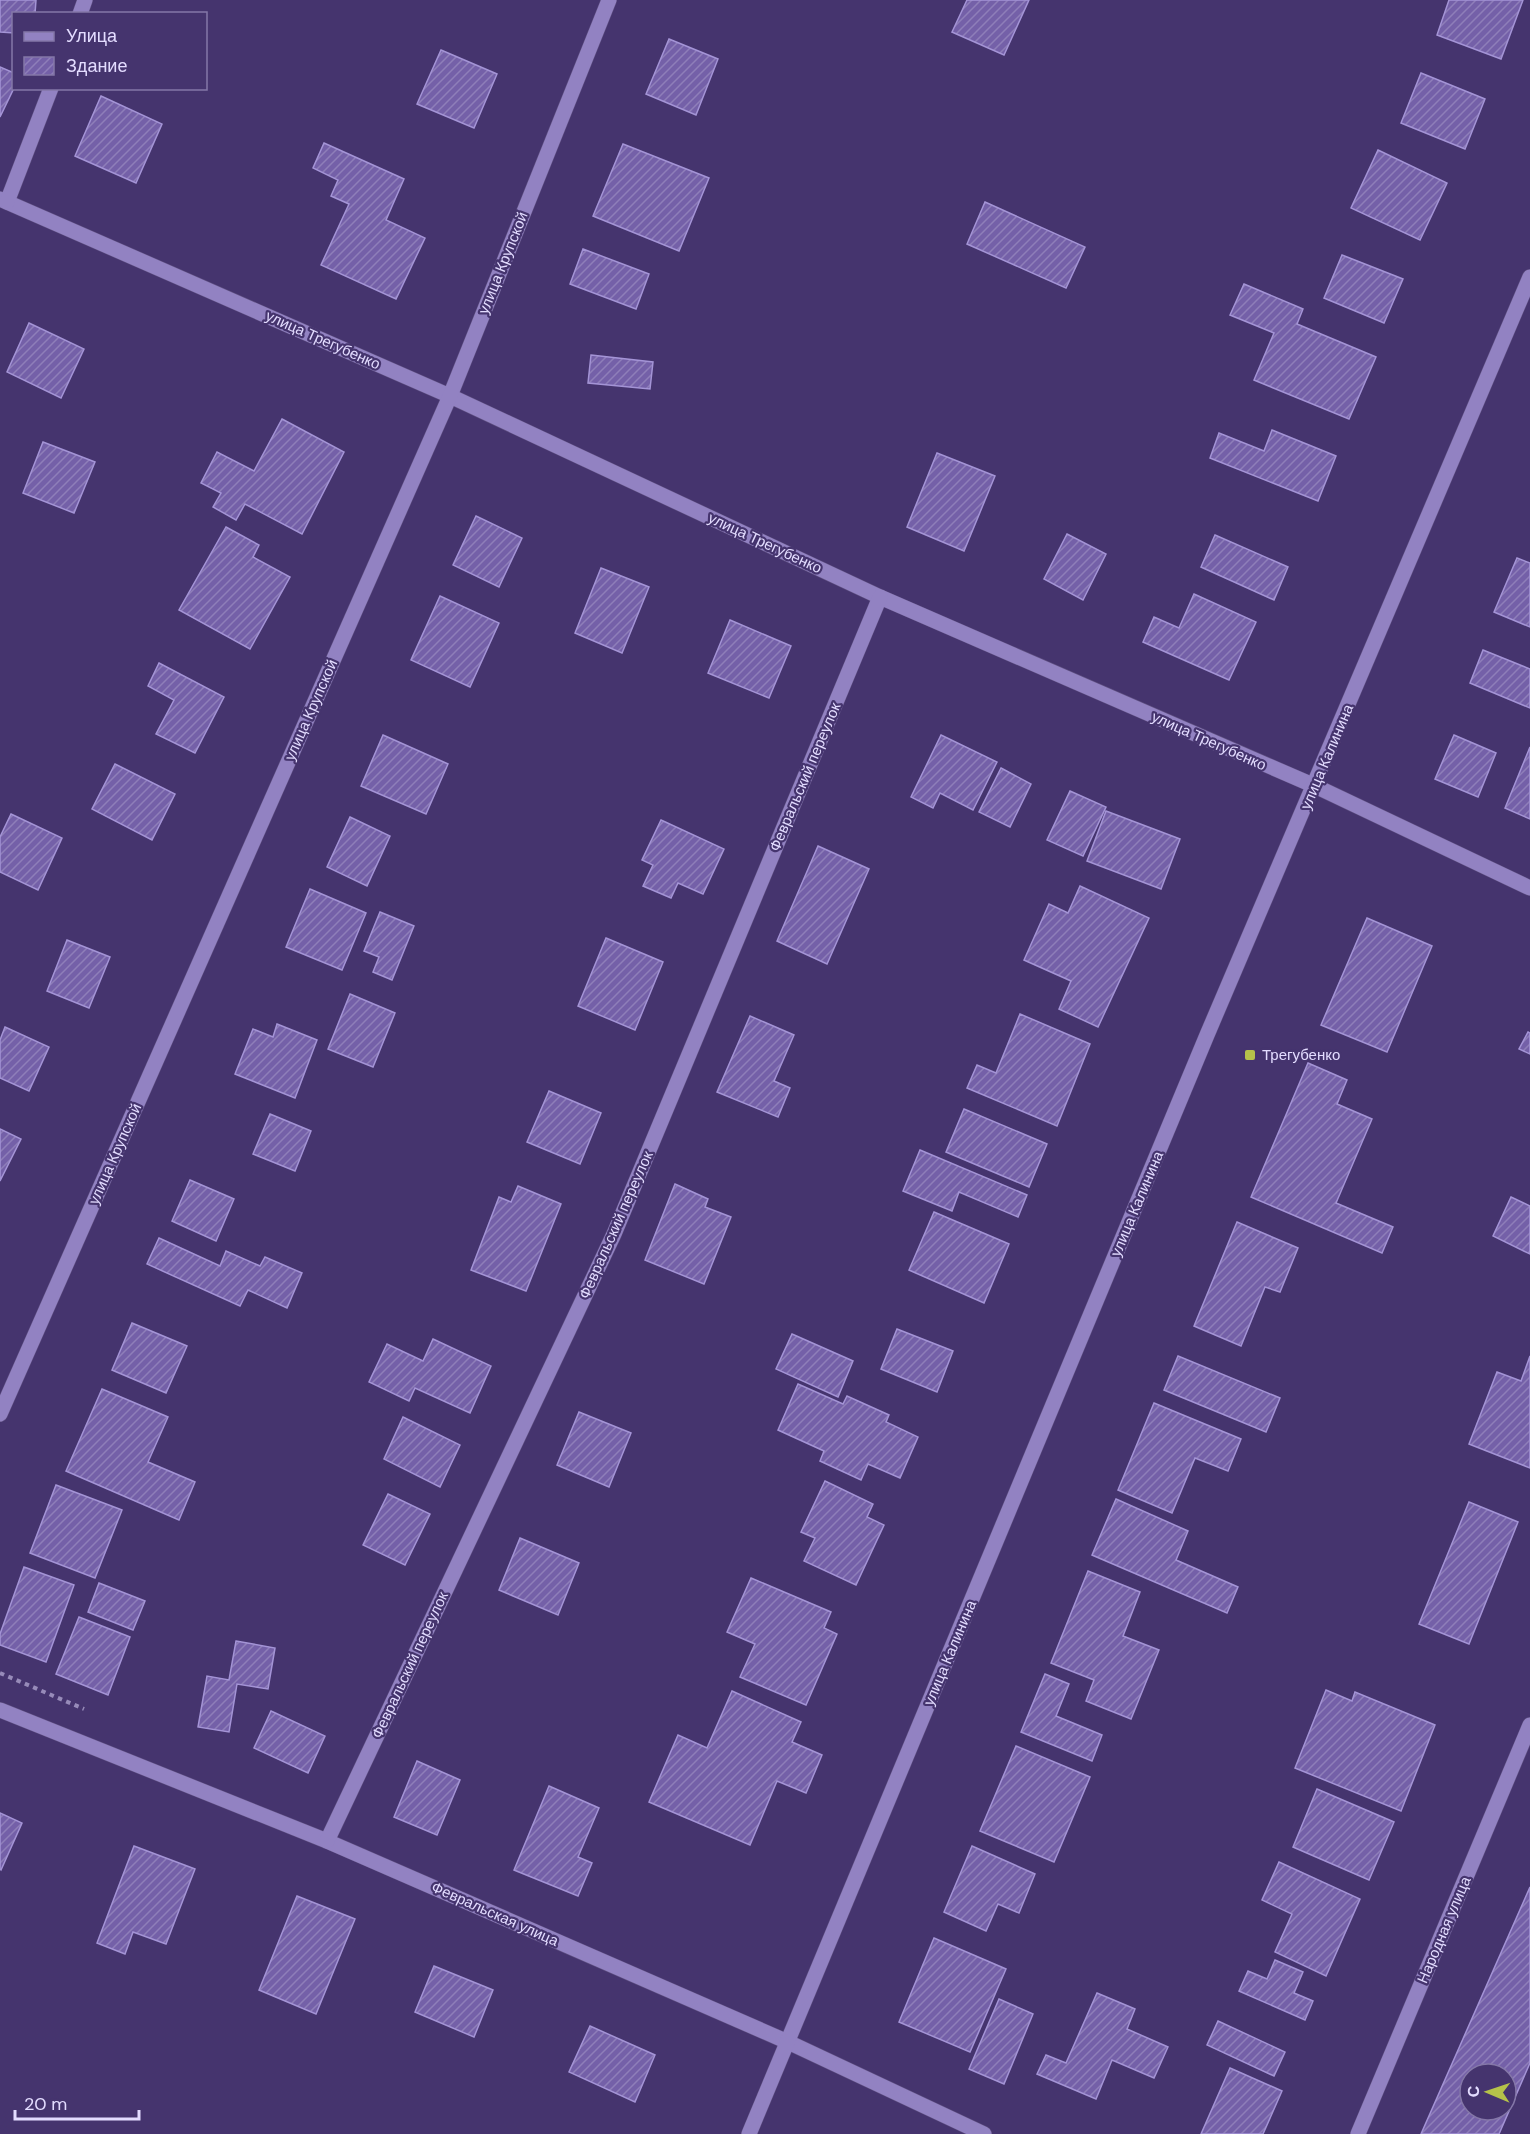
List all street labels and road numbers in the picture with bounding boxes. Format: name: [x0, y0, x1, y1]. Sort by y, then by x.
street label: улица Крупской: [473, 209, 533, 317]
street label: улица Трегубенко: [263, 306, 383, 374]
street label: улица Трегубенко: [705, 508, 825, 578]
street label: улица Крупской: [280, 656, 342, 764]
street label: Февральский переулок: [765, 699, 846, 854]
street label: улица Калинина: [1296, 701, 1358, 813]
street label: улица Трегубенко: [1149, 707, 1269, 775]
street label: улица Крупской: [84, 1100, 146, 1208]
street label: Февральский переулок: [574, 1148, 658, 1302]
street label: улица Калинина: [1106, 1148, 1168, 1260]
street label: Февральский переулок: [367, 1588, 453, 1742]
street label: улица Калинина: [919, 1597, 981, 1709]
street label: Народная улица: [1412, 1873, 1476, 1986]
street label: Февральская улица: [428, 1877, 562, 1951]

